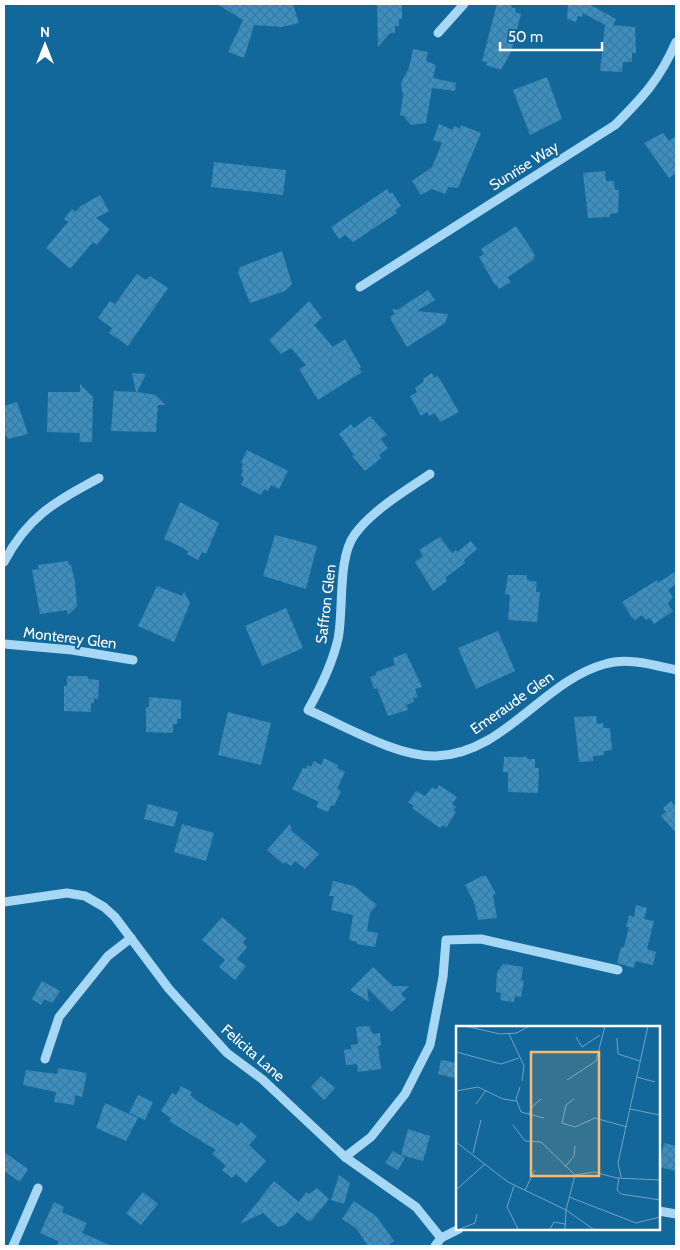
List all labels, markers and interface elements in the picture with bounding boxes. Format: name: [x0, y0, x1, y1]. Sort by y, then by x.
north arrow: [20, 20, 70, 70]
scale bar: [500, 20, 602, 52]
text: N: [40, 23, 50, 41]
text: 50 m: [508, 28, 543, 46]
street label: Sunrise Way: [486, 137, 562, 194]
street label: Saffron Glen: [312, 563, 340, 645]
street label: Monterey Glen: [22, 623, 118, 653]
street label: Emeraude Glen: [467, 668, 557, 738]
street label: Felicita Lane: [218, 1021, 289, 1086]
inset map: [456, 1026, 660, 1230]

